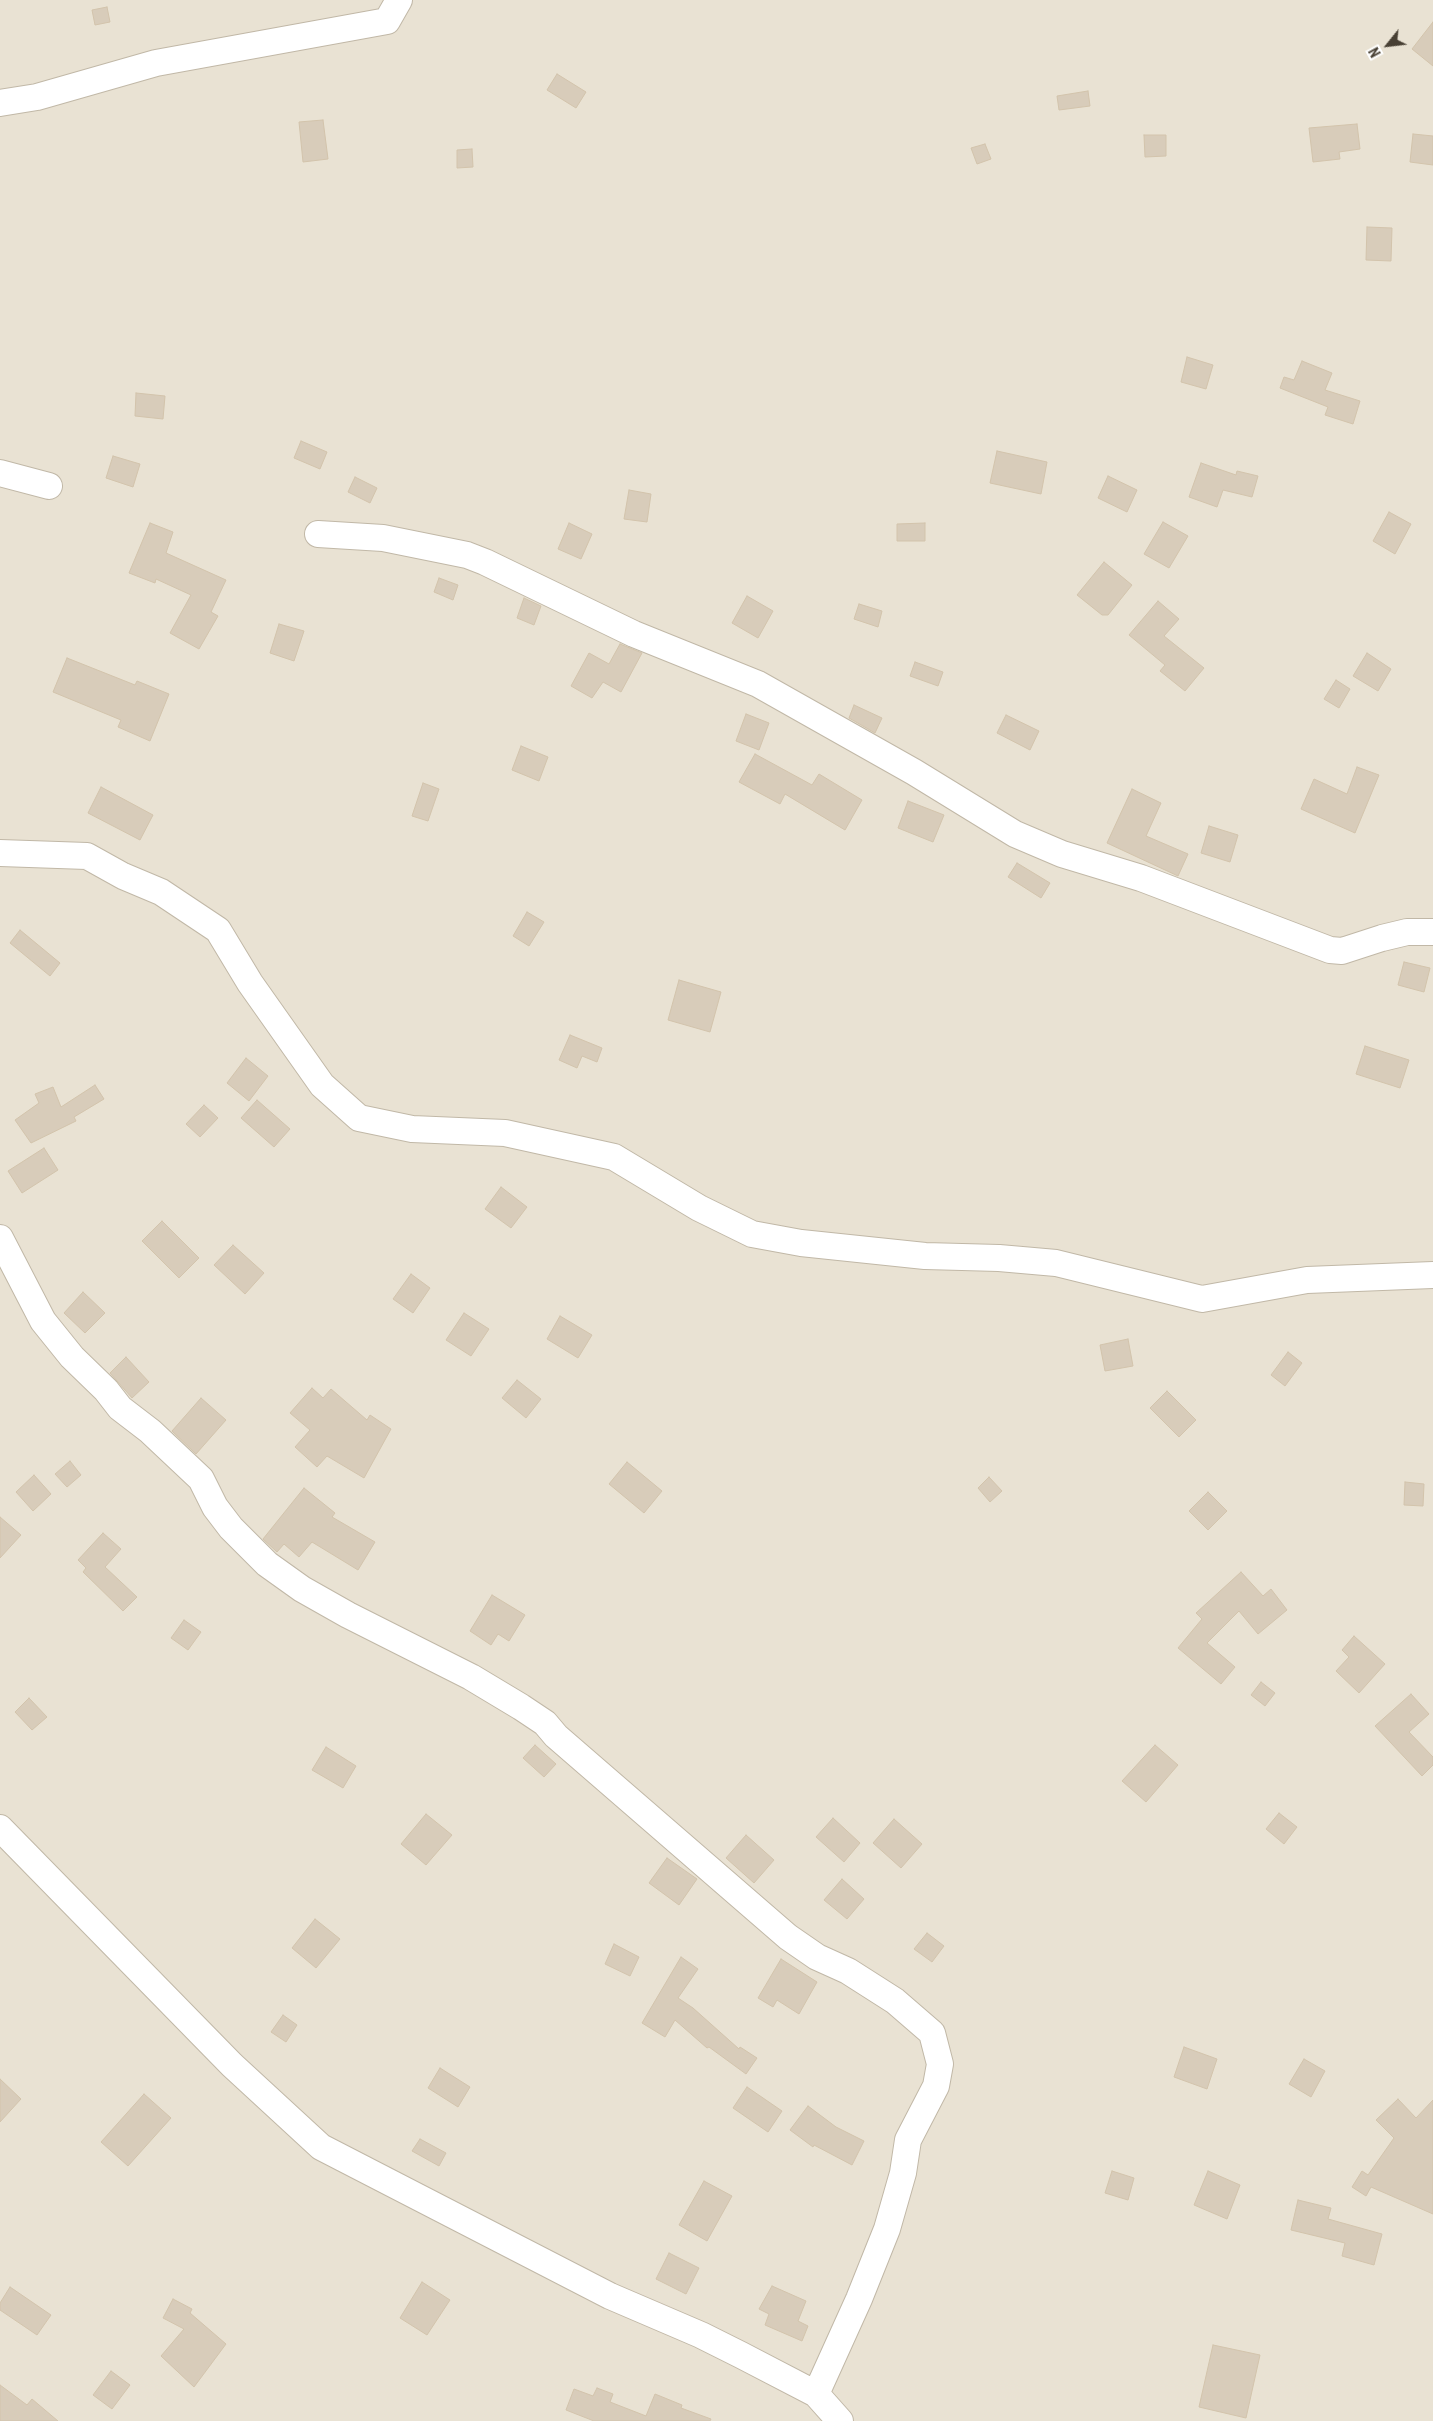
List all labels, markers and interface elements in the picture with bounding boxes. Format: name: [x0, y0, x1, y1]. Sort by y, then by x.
north arrow: [1363, 20, 1413, 70]
text: N: [1366, 45, 1384, 60]

